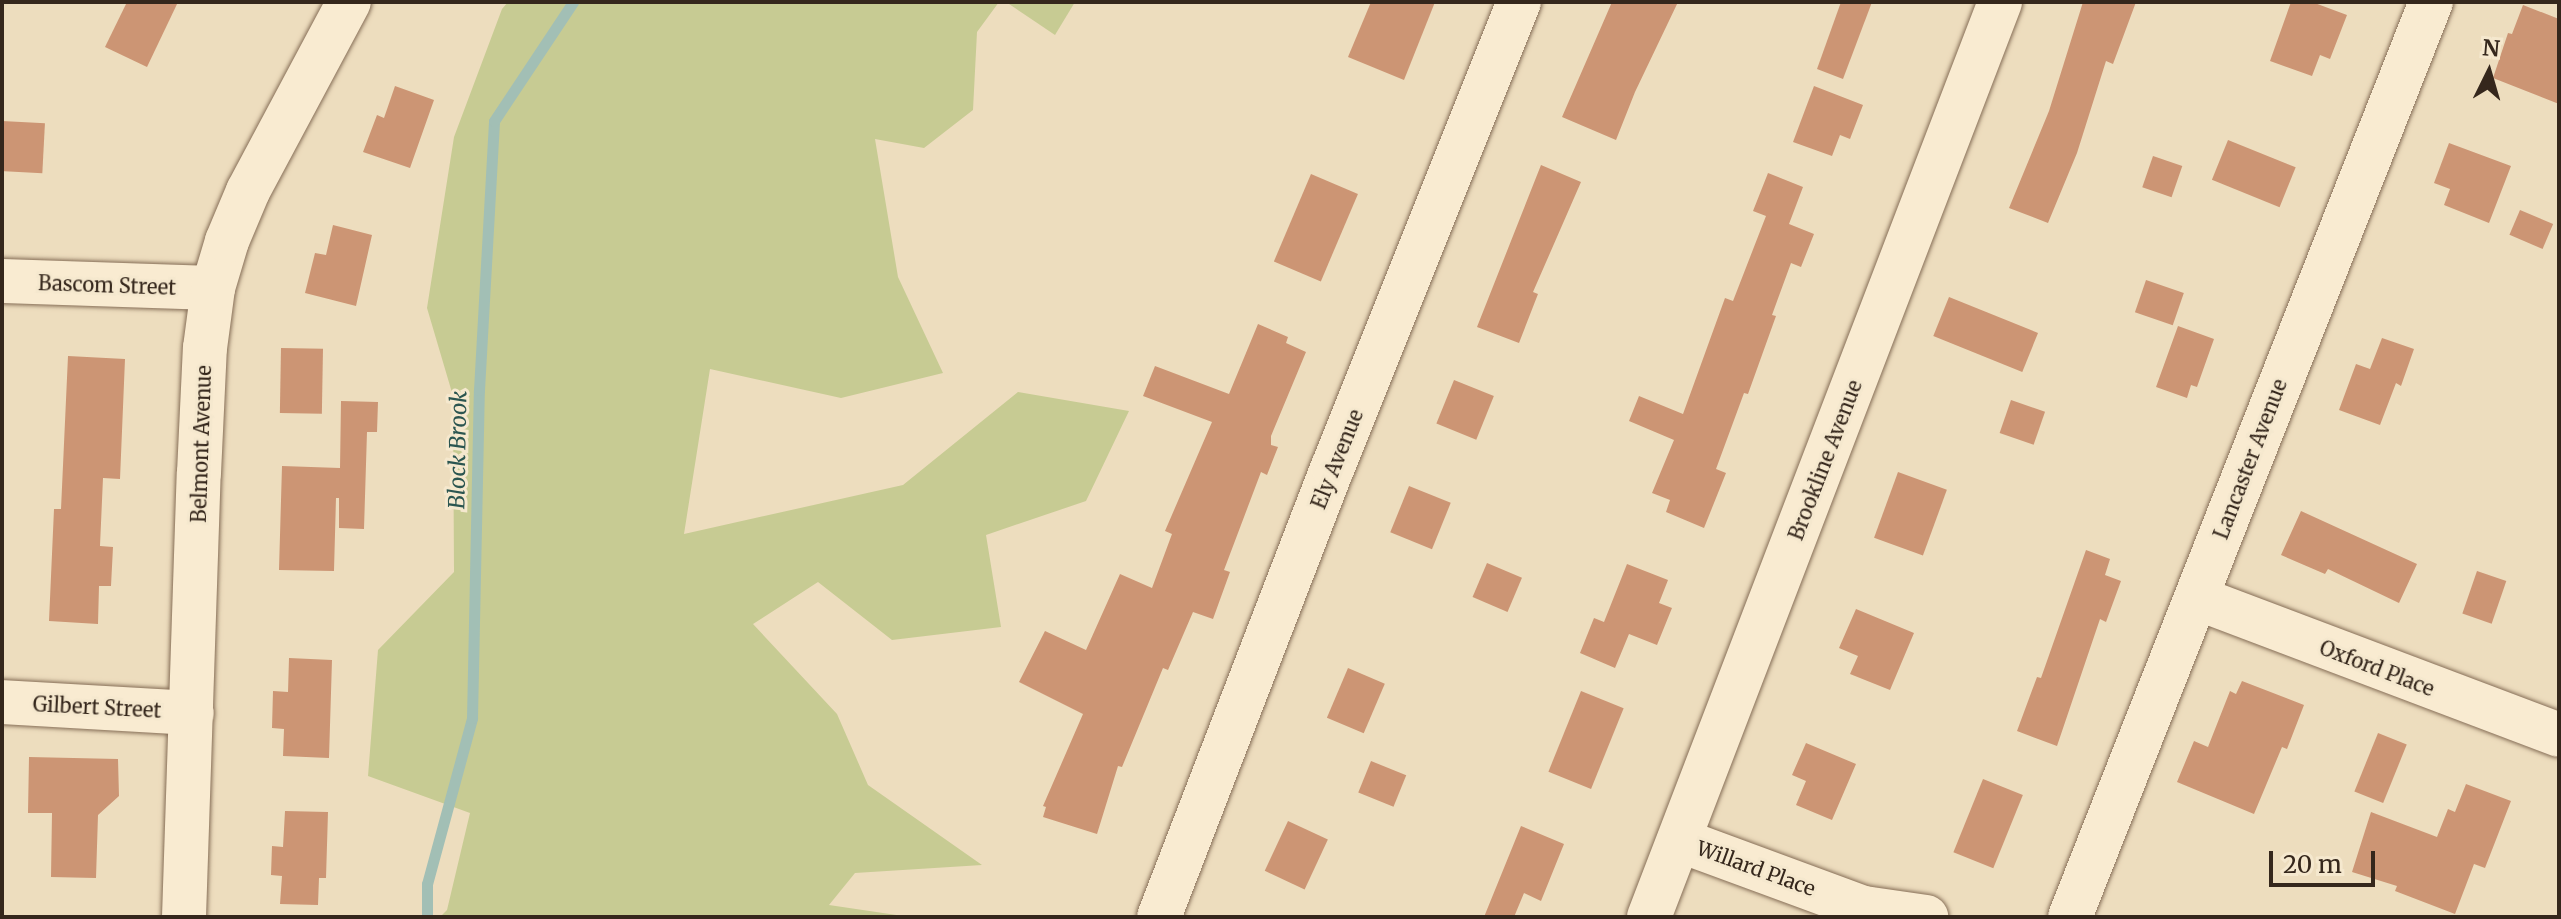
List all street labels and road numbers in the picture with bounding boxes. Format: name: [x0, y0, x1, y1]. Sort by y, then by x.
street label: Bascom Street: [38, 271, 176, 299]
street label: Belmont Avenue: [186, 365, 216, 523]
street label: Lancaster Avenue: [2208, 376, 2292, 542]
street label: Brookline Avenue: [1783, 377, 1867, 543]
street label: Ely Avenue: [1306, 406, 1368, 512]
street label: Oxford Place: [2316, 635, 2438, 701]
street label: Gilbert Street: [32, 692, 162, 722]
street label: Willard Place: [1693, 835, 1819, 901]

